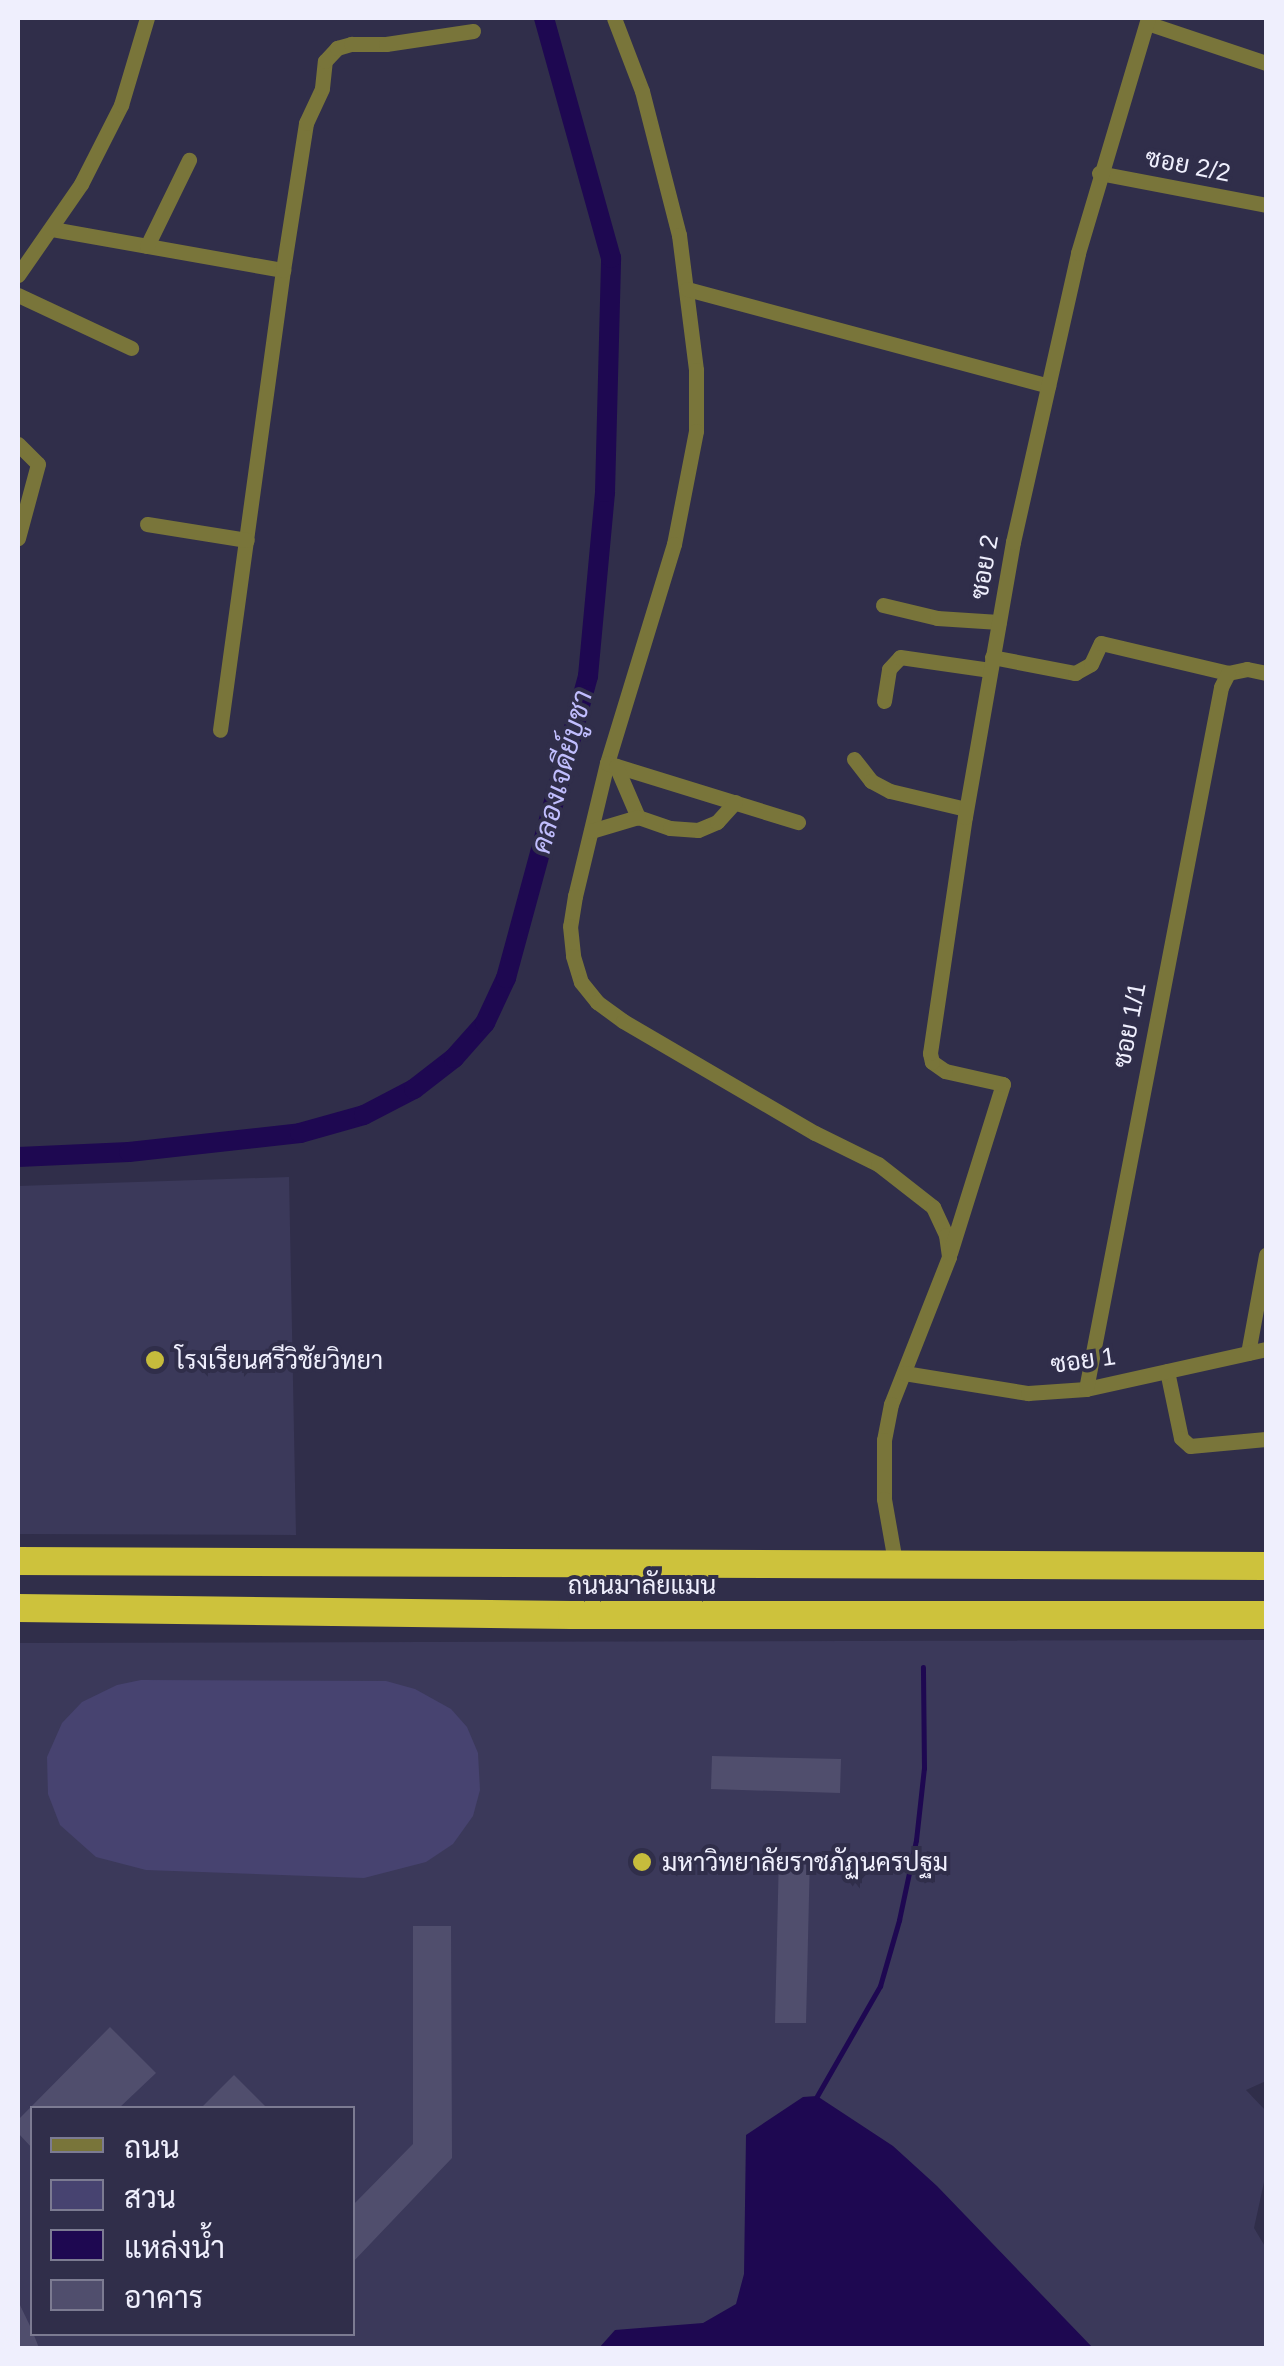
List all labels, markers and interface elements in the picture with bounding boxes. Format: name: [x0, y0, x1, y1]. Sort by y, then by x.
street label: ซอย 2/2: [1143, 142, 1233, 188]
street label: ซอย 2: [964, 532, 1004, 602]
water label: คลองเจดีย์บูชา: [524, 687, 600, 857]
street label: ซอย 1/1: [1106, 980, 1152, 1070]
street label: ซอย 1: [1049, 1341, 1117, 1379]
place label: โรงเรียนศรีวิชัยวิทยา: [175, 1345, 383, 1375]
marker: โรงเรียนศรีวิชัยวิทยา: [144, 1349, 166, 1371]
street label: ถนนมาลัยแมน: [568, 1570, 716, 1600]
place label: มหาวิทยาลัยราชภัฏนครปฐม: [662, 1847, 948, 1877]
marker: มหาวิทยาลัยราชภัฏนครปฐม: [631, 1851, 653, 1873]
legend: [30, 2106, 355, 2336]
text: ถนน: [124, 2131, 180, 2164]
text: สวน: [124, 2181, 176, 2214]
text: แหล่งน้ำ: [124, 2231, 225, 2264]
text: อาคาร: [124, 2281, 203, 2314]

